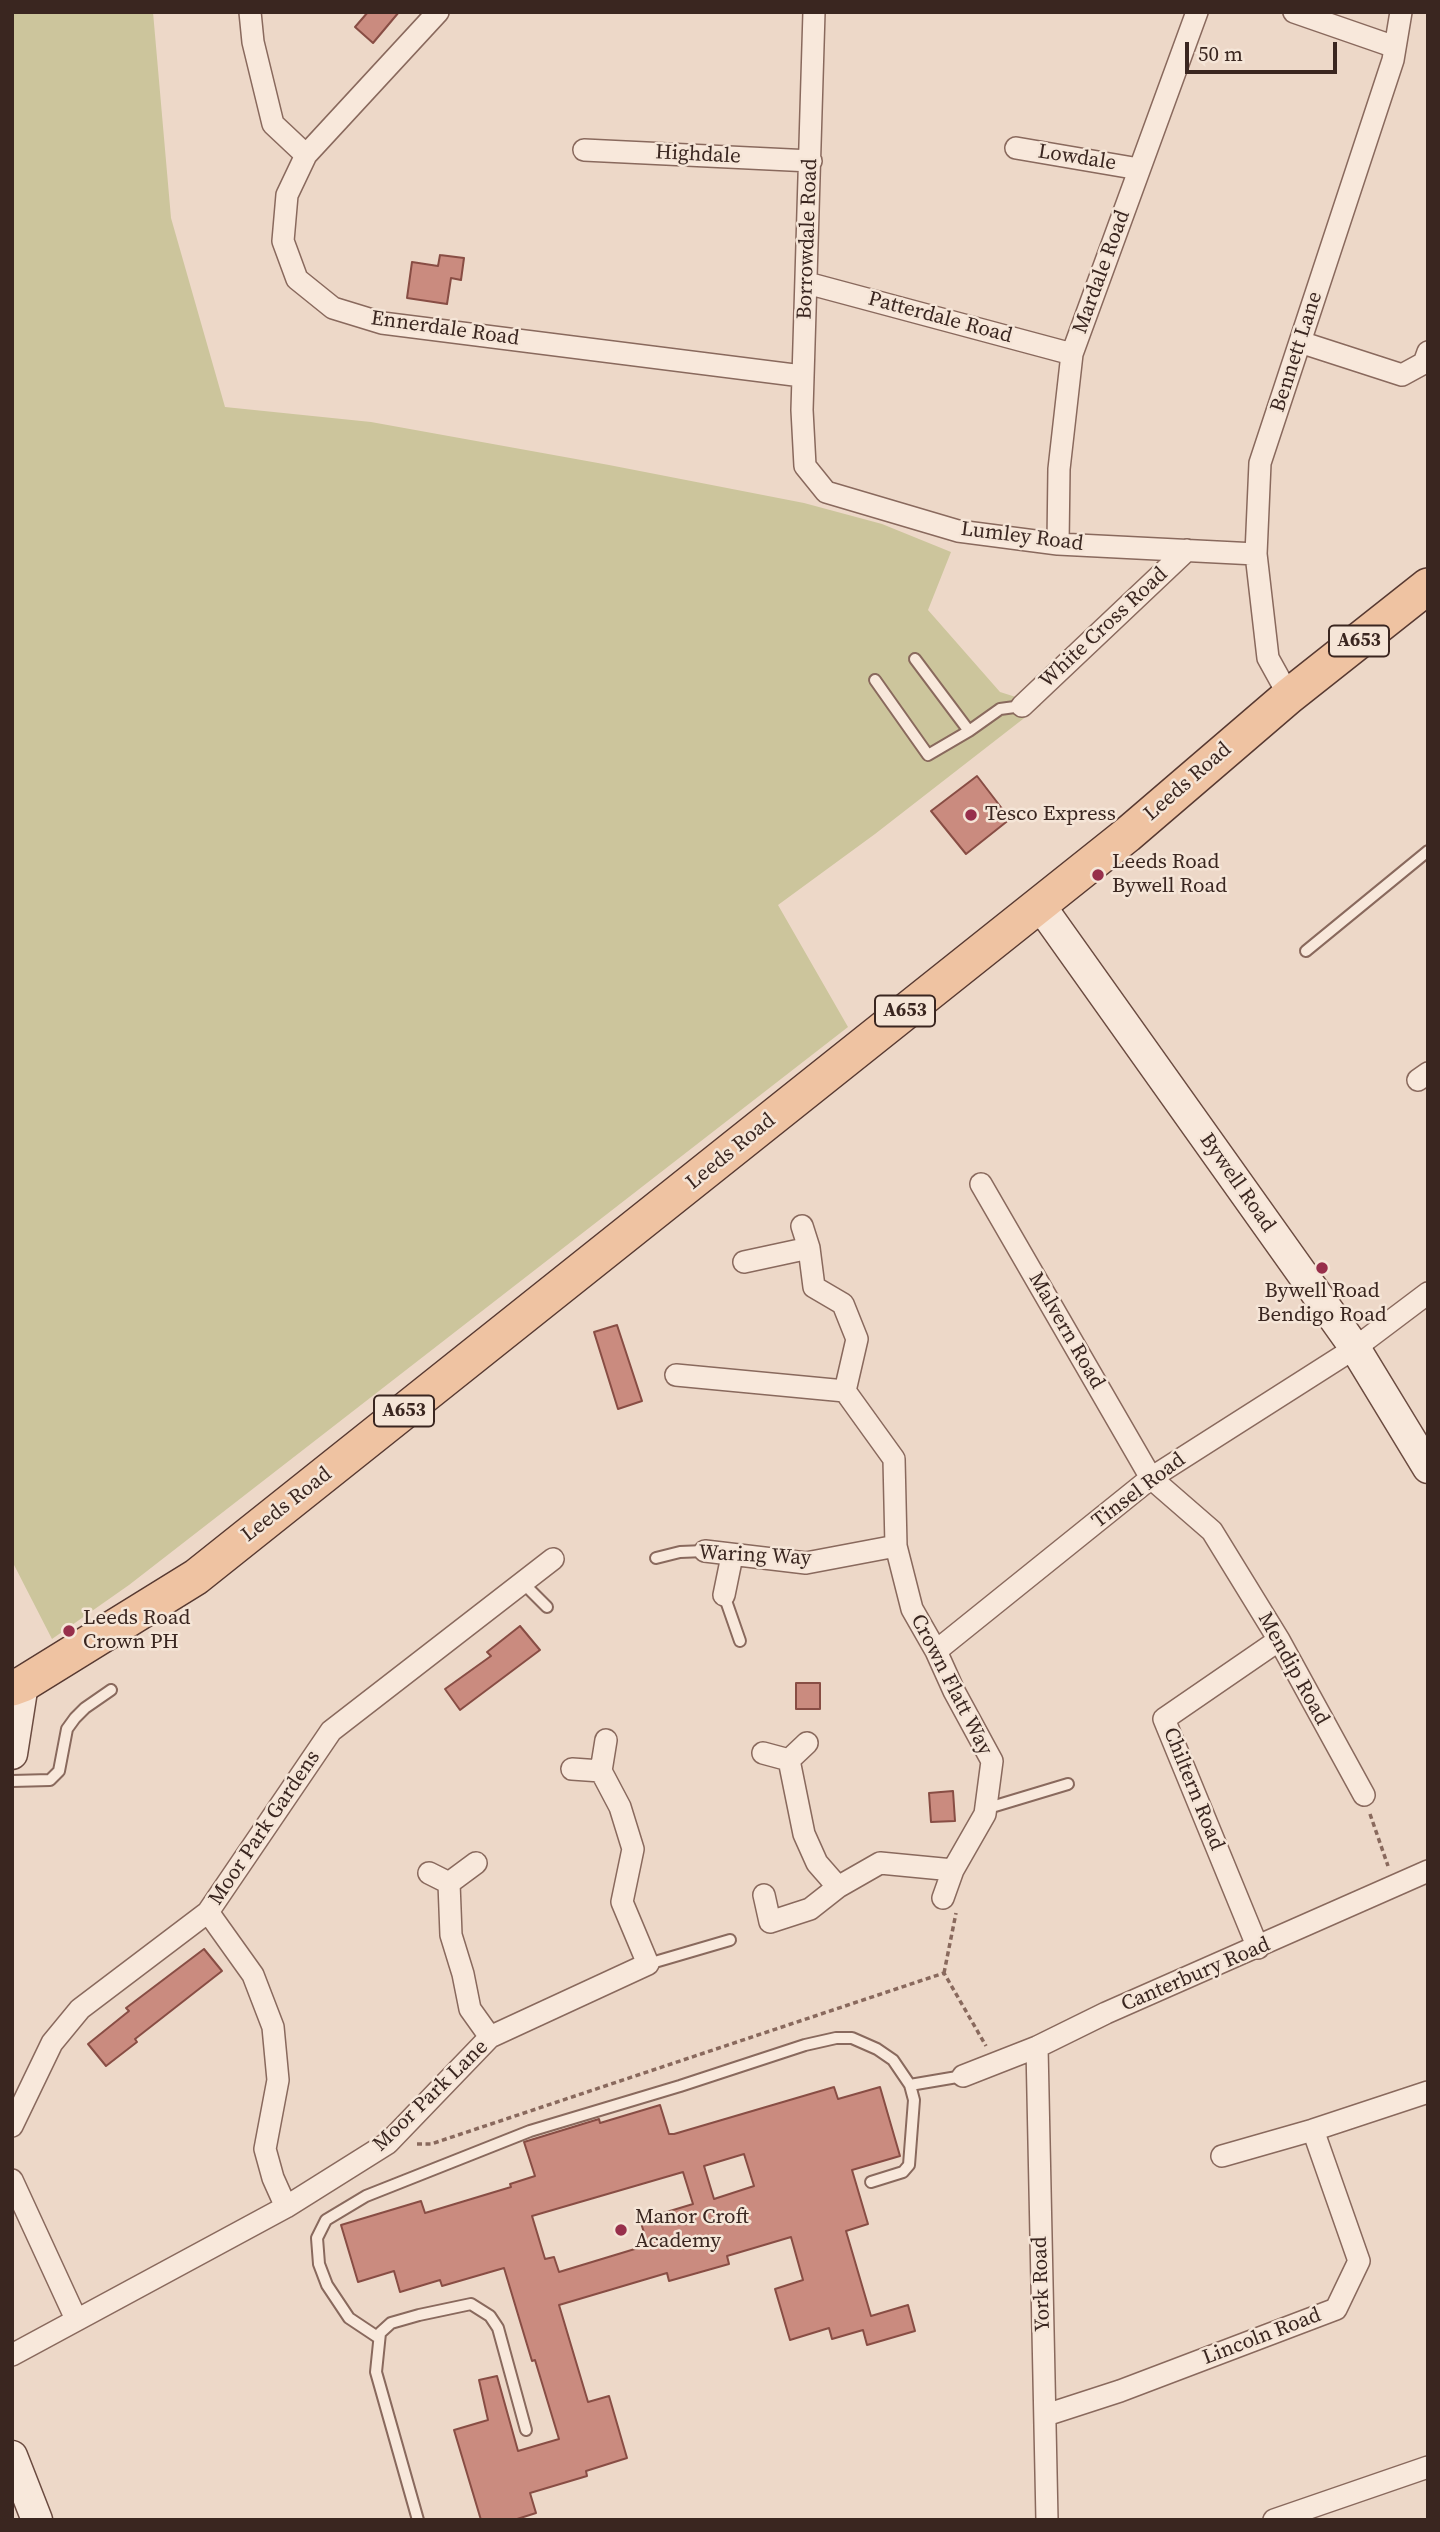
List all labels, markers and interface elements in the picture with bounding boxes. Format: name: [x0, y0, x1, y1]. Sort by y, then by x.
scale bar: [1188, 28, 1340, 72]
text: 50 m: [1198, 39, 1243, 68]
street label: Lowdale: [1036, 139, 1118, 177]
street label: Highdale: [655, 140, 741, 170]
street label: Borrowdale Road: [793, 158, 823, 320]
street label: Mardale Road: [1068, 207, 1136, 337]
street label: Patterdale Road: [865, 287, 1015, 349]
street label: Bennett Lane: [1266, 288, 1328, 416]
street label: Ennerdale Road: [369, 306, 521, 352]
street label: Lumley Road: [959, 517, 1085, 557]
street label: White Cross Road: [1035, 562, 1173, 694]
road number: A653: [1329, 626, 1389, 656]
street label: Leeds Road: [1139, 737, 1237, 827]
place label: Tesco Express: [985, 802, 1116, 828]
marker: Tesco Express: [963, 807, 979, 823]
place label: Leeds Road Bywell Road: [1112, 850, 1227, 900]
marker: Leeds Road Bywell Road: [1090, 867, 1106, 883]
road number: A653: [875, 995, 935, 1026]
street label: Leeds Road: [681, 1108, 781, 1196]
street label: Bywell Road: [1194, 1129, 1280, 1237]
marker: Bywell Road Bendigo Road: [1314, 1260, 1330, 1276]
street label: Malvern Road: [1023, 1268, 1109, 1394]
place label: Bywell Road Bendigo Road: [1257, 1279, 1387, 1329]
road number: A653: [374, 1396, 434, 1427]
street label: Tinsel Road: [1087, 1448, 1191, 1534]
street label: Leeds Road: [237, 1462, 337, 1548]
street label: Waring Way: [698, 1540, 812, 1572]
place label: Leeds Road Crown PH: [83, 1606, 190, 1656]
street label: Mendip Road: [1252, 1608, 1334, 1730]
street label: Crown Flatt Way: [905, 1610, 997, 1760]
marker: Leeds Road Crown PH: [61, 1623, 77, 1639]
street label: Chiltern Road: [1157, 1724, 1229, 1854]
street label: Moor Park Gardens: [204, 1746, 326, 1910]
street label: Canterbury Road: [1118, 1932, 1274, 2018]
street label: Moor Park Lane: [368, 2035, 494, 2157]
place label: Manor Croft Academy: [635, 2205, 749, 2255]
marker: Manor Croft Academy: [613, 2222, 629, 2238]
street label: York Road: [1028, 2236, 1056, 2332]
street label: Lincoln Road: [1199, 2303, 1325, 2371]

